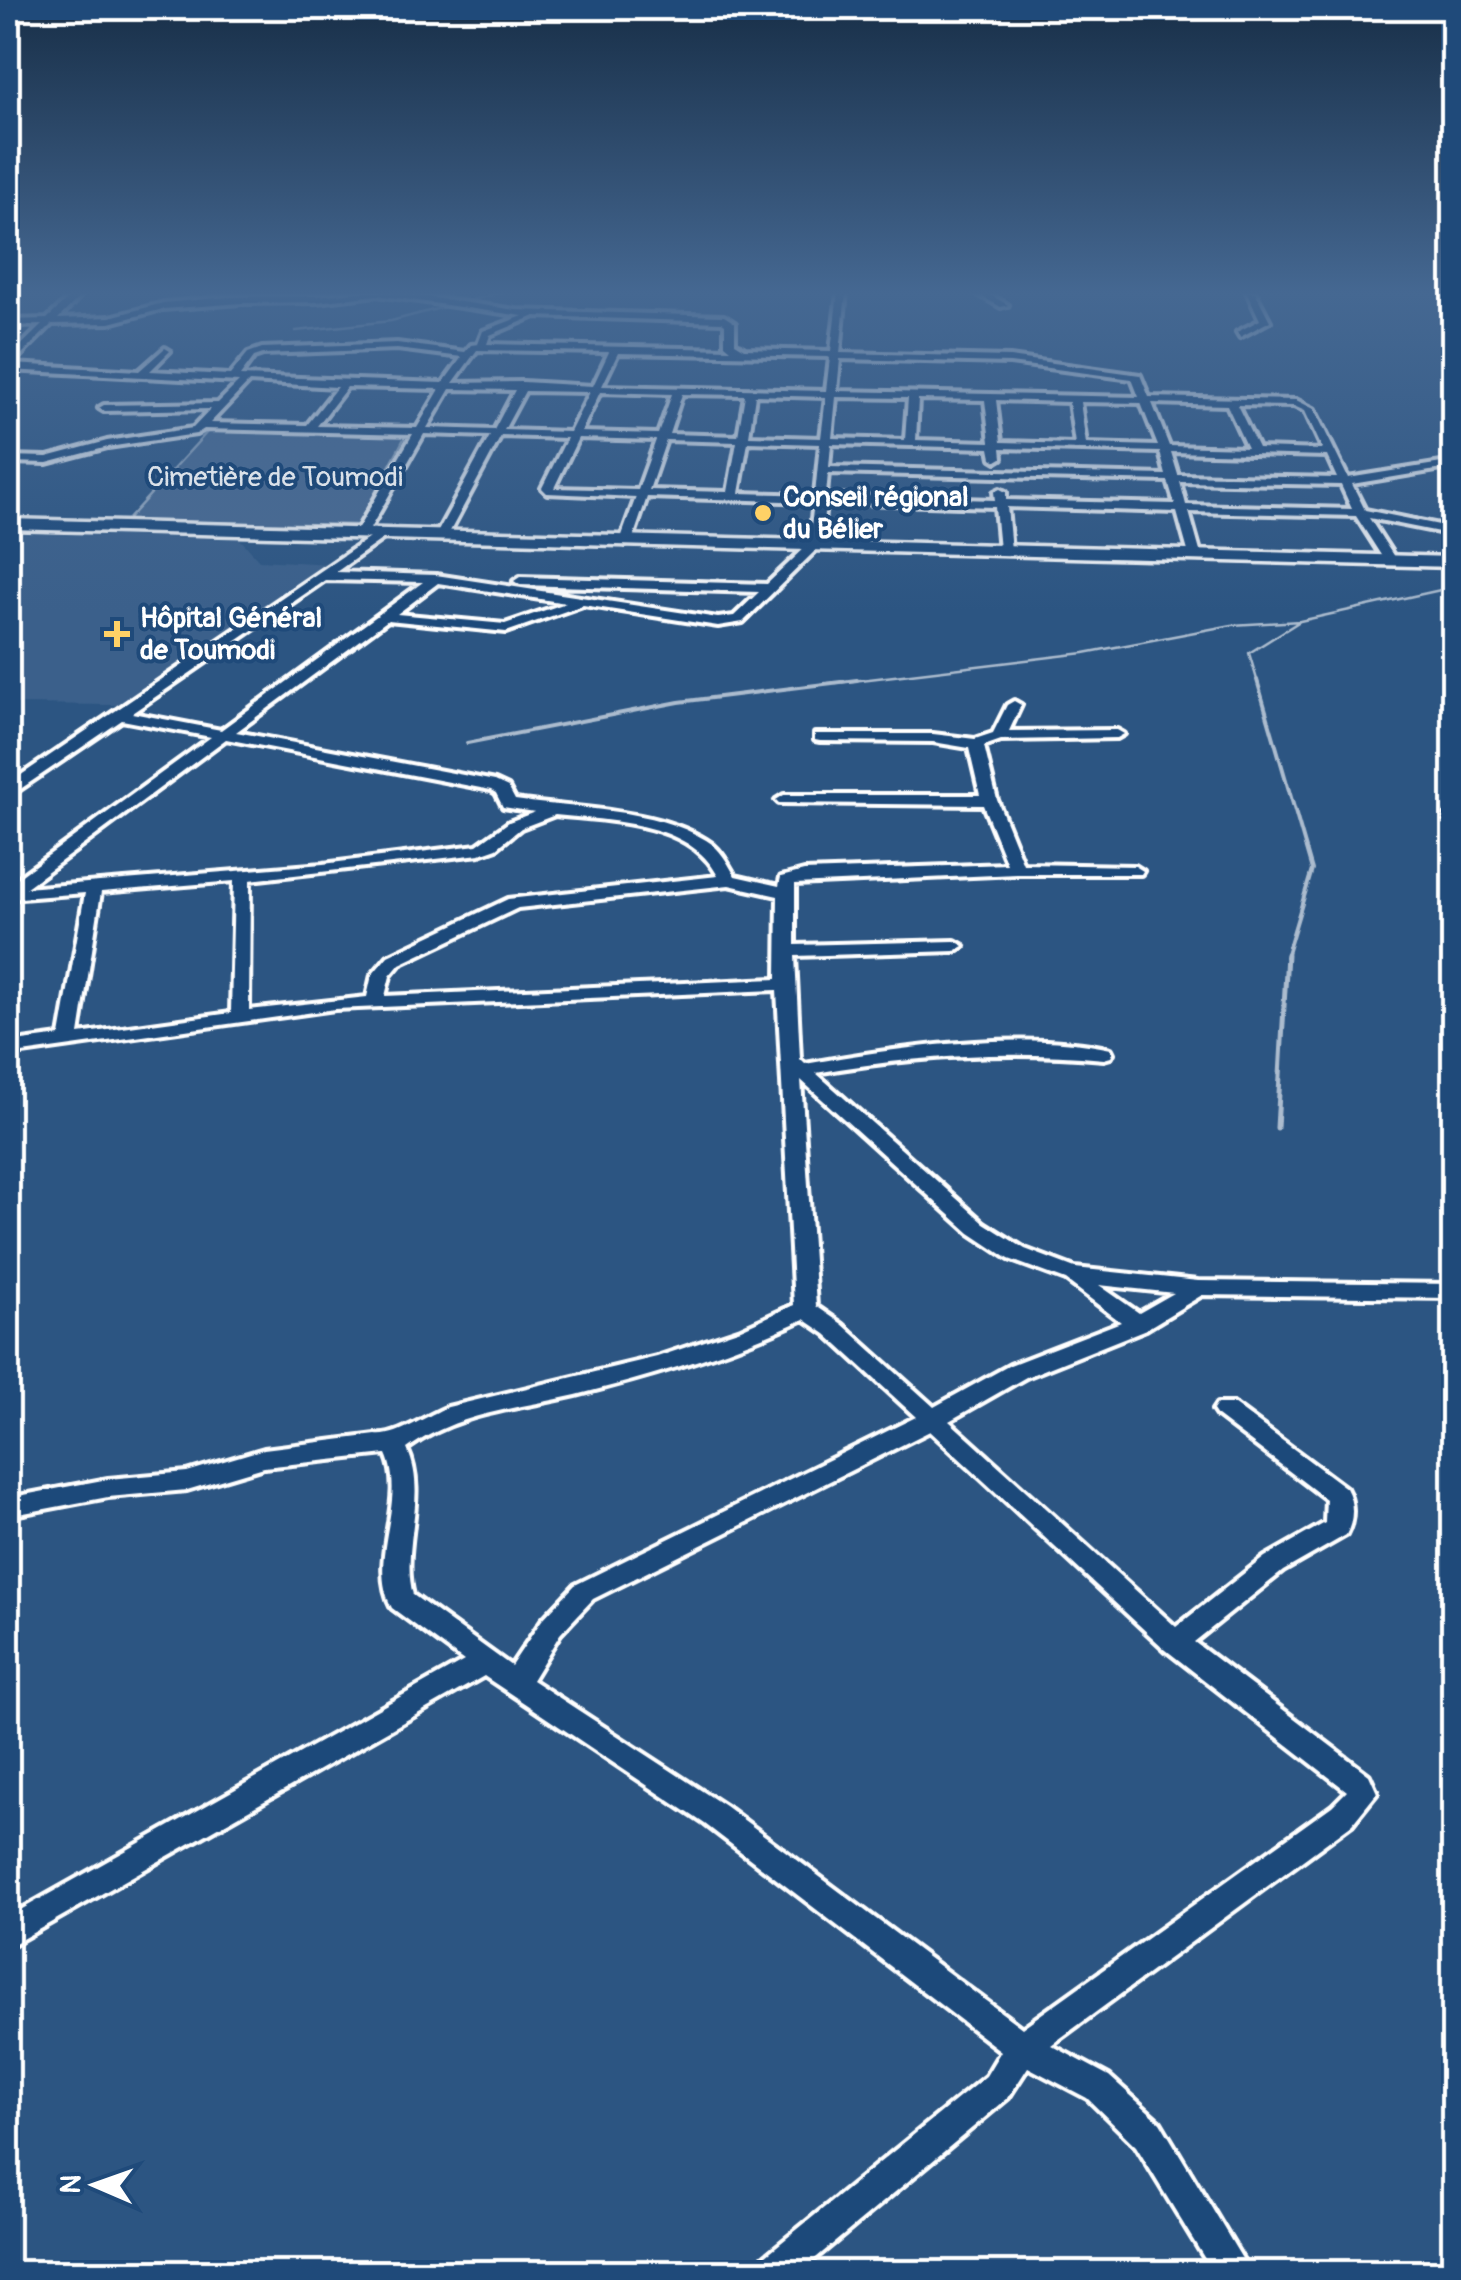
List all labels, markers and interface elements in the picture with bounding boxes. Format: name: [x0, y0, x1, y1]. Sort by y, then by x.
park label: Cimetière de Toumodi: [147, 460, 403, 495]
place label: Conseil régional du Bélier: [783, 480, 969, 547]
marker: Conseil régional du Bélier: [752, 502, 774, 524]
place label: Hôpital Général de Toumodi: [140, 601, 322, 668]
marker: Hôpital Général de Toumodi: [104, 621, 130, 647]
north arrow: [45, 2135, 145, 2235]
text: N: [54, 2174, 89, 2194]

